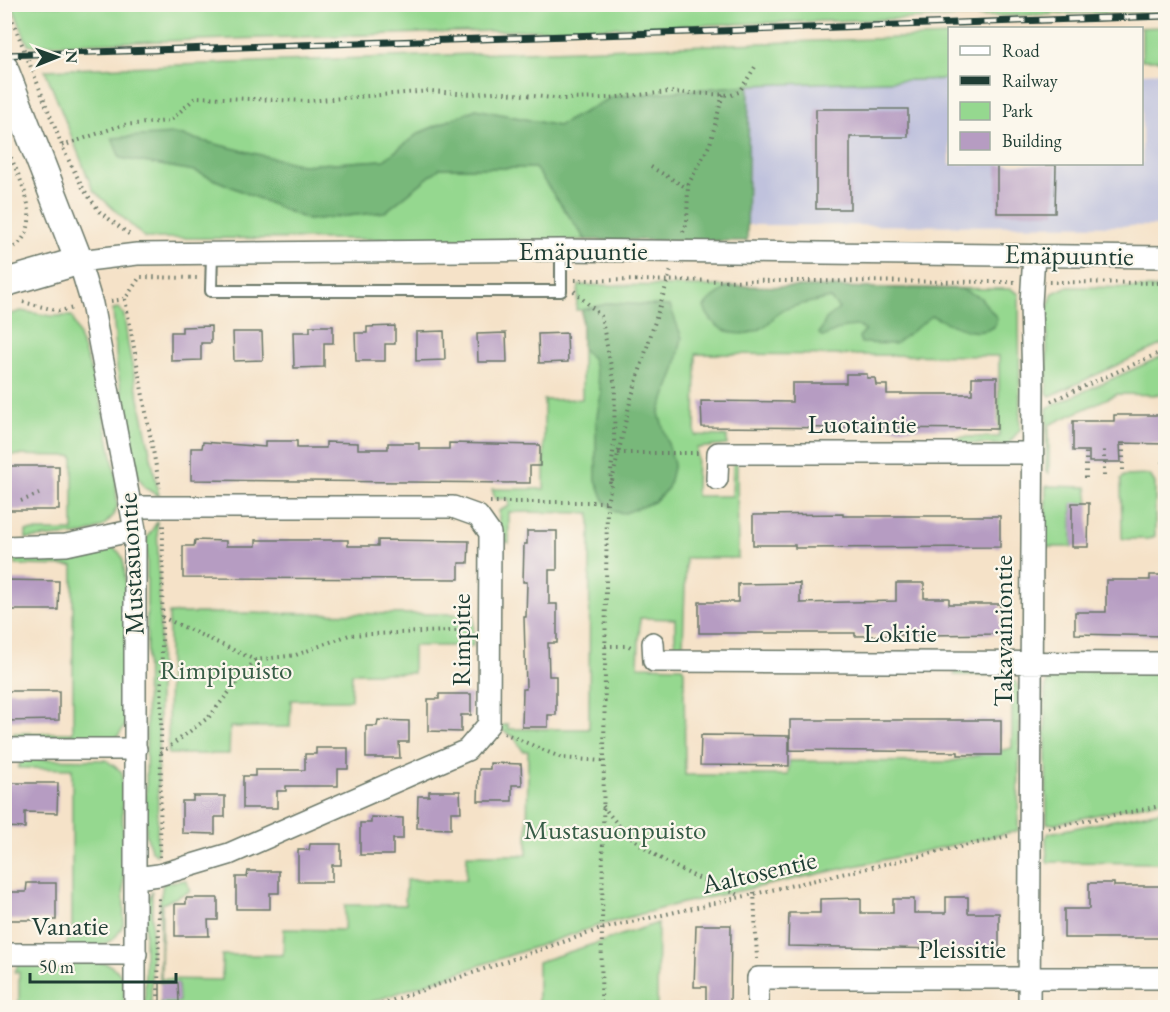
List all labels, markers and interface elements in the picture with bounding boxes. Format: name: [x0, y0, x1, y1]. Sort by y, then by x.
north arrow: [27, 27, 87, 87]
legend: [948, 27, 1143, 165]
text: Road: [1002, 39, 1041, 62]
text: N: [61, 50, 82, 63]
text: Railway: [1002, 69, 1058, 92]
text: Park: [1002, 99, 1033, 122]
text: Building: [1002, 129, 1062, 152]
street label: Emäpuuntie: [518, 233, 648, 268]
street label: Emäpuuntie: [1004, 236, 1134, 273]
street label: Luotaintie: [807, 406, 917, 441]
street label: Mustasuontie: [109, 492, 152, 636]
street label: Takavainiontie: [985, 555, 1020, 707]
street label: Rimpitie: [443, 593, 478, 687]
street label: Lokitie: [863, 615, 937, 650]
park label: Rimpipuisto: [160, 652, 292, 687]
park label: Mustasuonpuisto: [524, 812, 706, 847]
street label: Aaltosentie: [697, 841, 820, 902]
street label: Vanatie: [32, 908, 108, 943]
street label: Pleissitie: [918, 931, 1006, 966]
scale bar: [30, 946, 176, 984]
text: 50 m: [39, 955, 74, 978]

